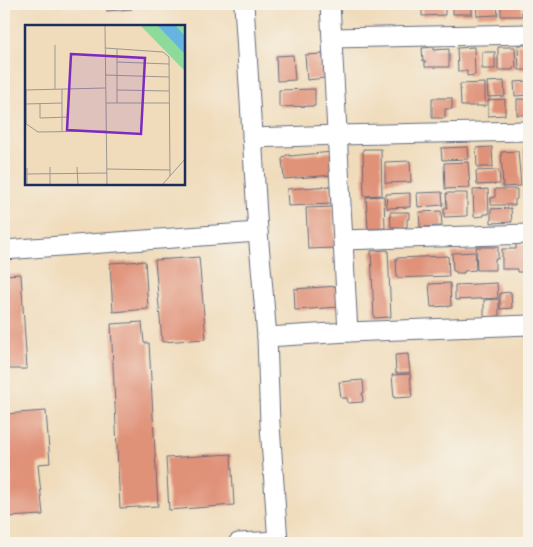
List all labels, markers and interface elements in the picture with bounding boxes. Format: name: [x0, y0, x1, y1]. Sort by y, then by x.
inset map: [25, 25, 185, 185]

